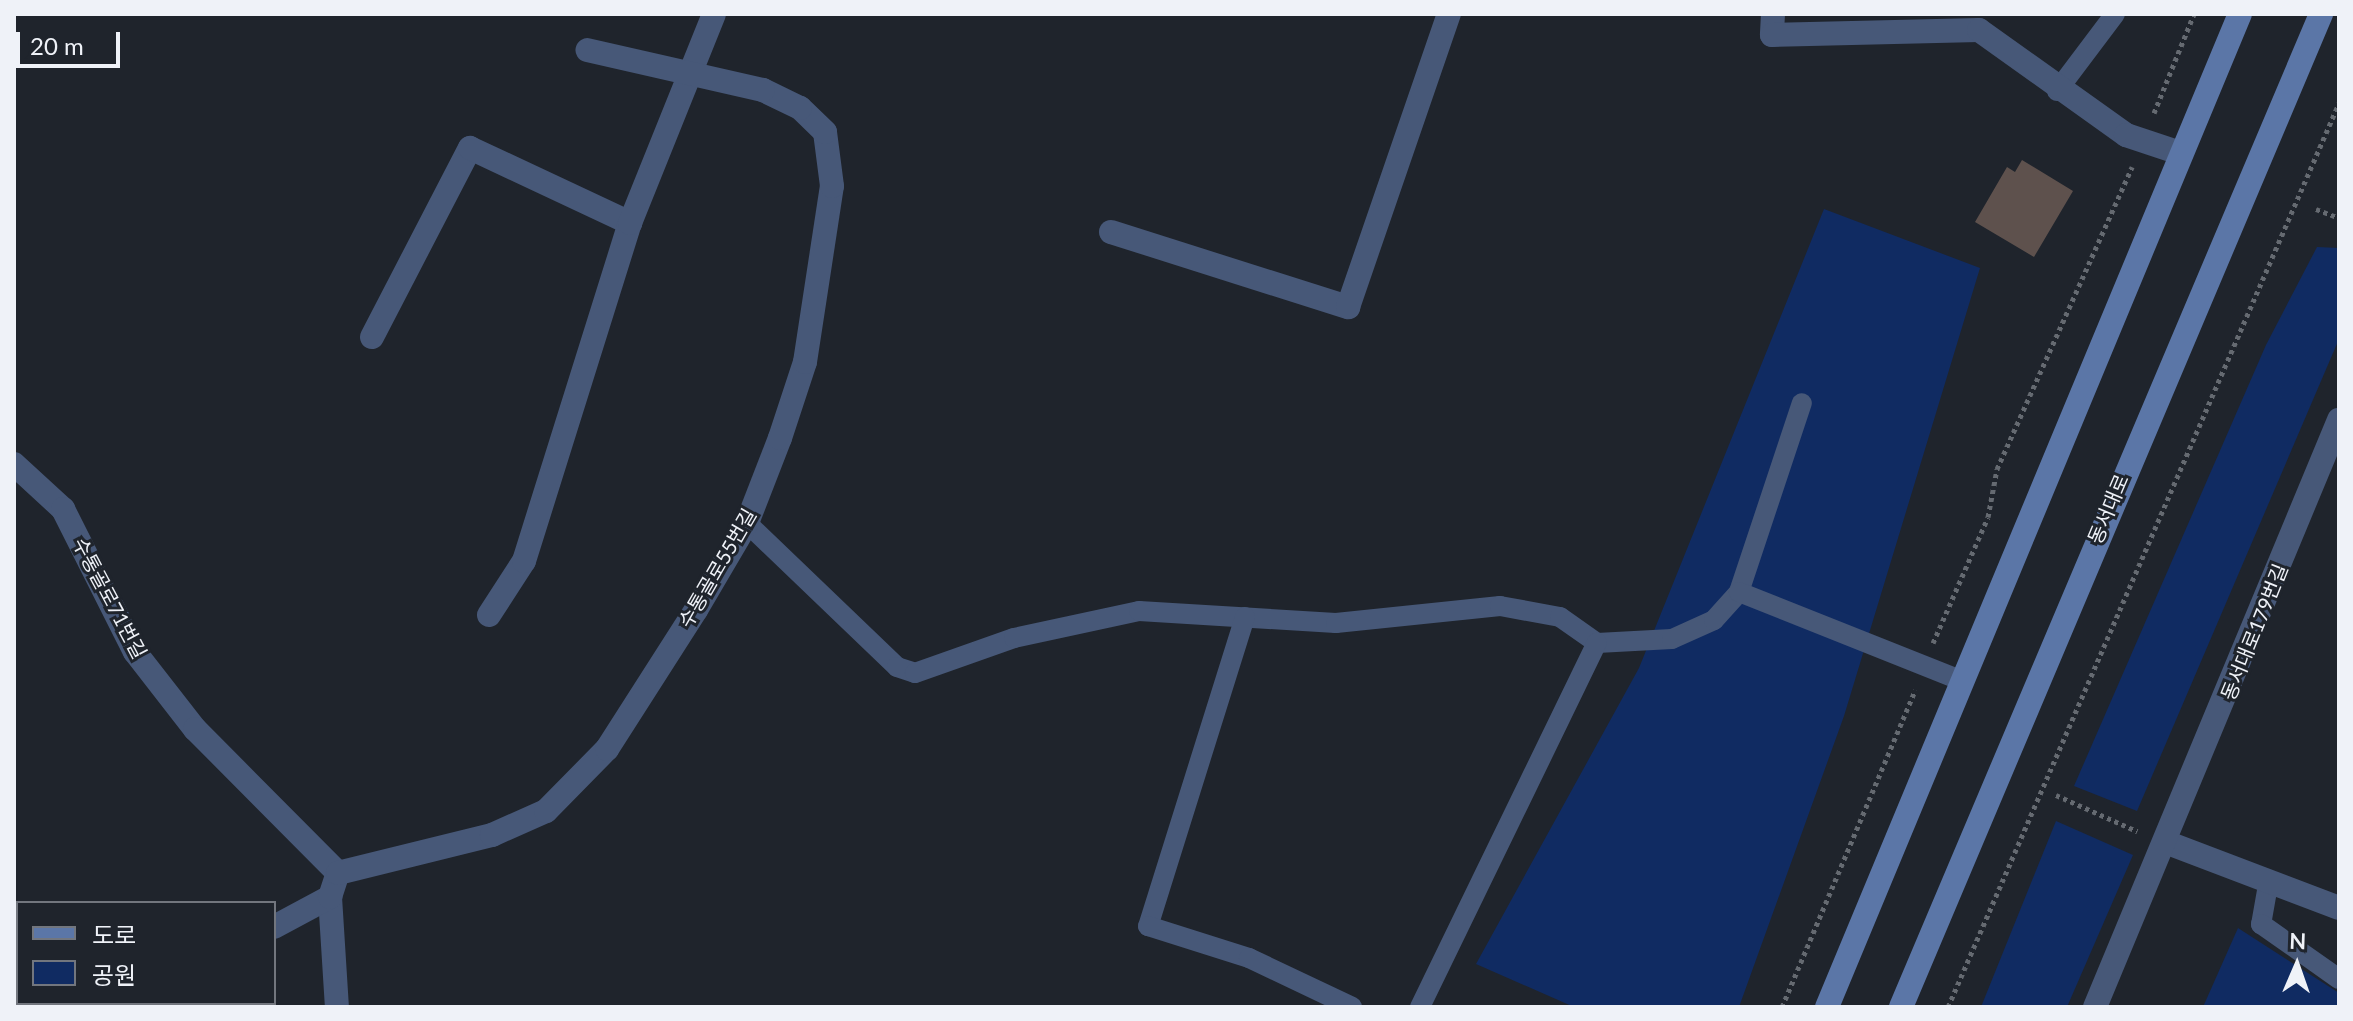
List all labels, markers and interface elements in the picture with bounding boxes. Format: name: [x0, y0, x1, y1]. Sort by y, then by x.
scale bar: [20, 16, 124, 66]
text: 20 m: [30, 31, 84, 60]
street label: 동서대로: [2083, 470, 2133, 548]
street label: 수통골로55번길: [673, 504, 761, 632]
street label: 수통골로71번길: [68, 533, 152, 663]
street label: 동서대로179번길: [2216, 560, 2292, 704]
legend: [16, 901, 276, 1005]
text: 도로: [92, 920, 136, 949]
north arrow: [2257, 925, 2337, 1005]
text: N: [2289, 927, 2307, 954]
text: 공원: [92, 960, 136, 989]

